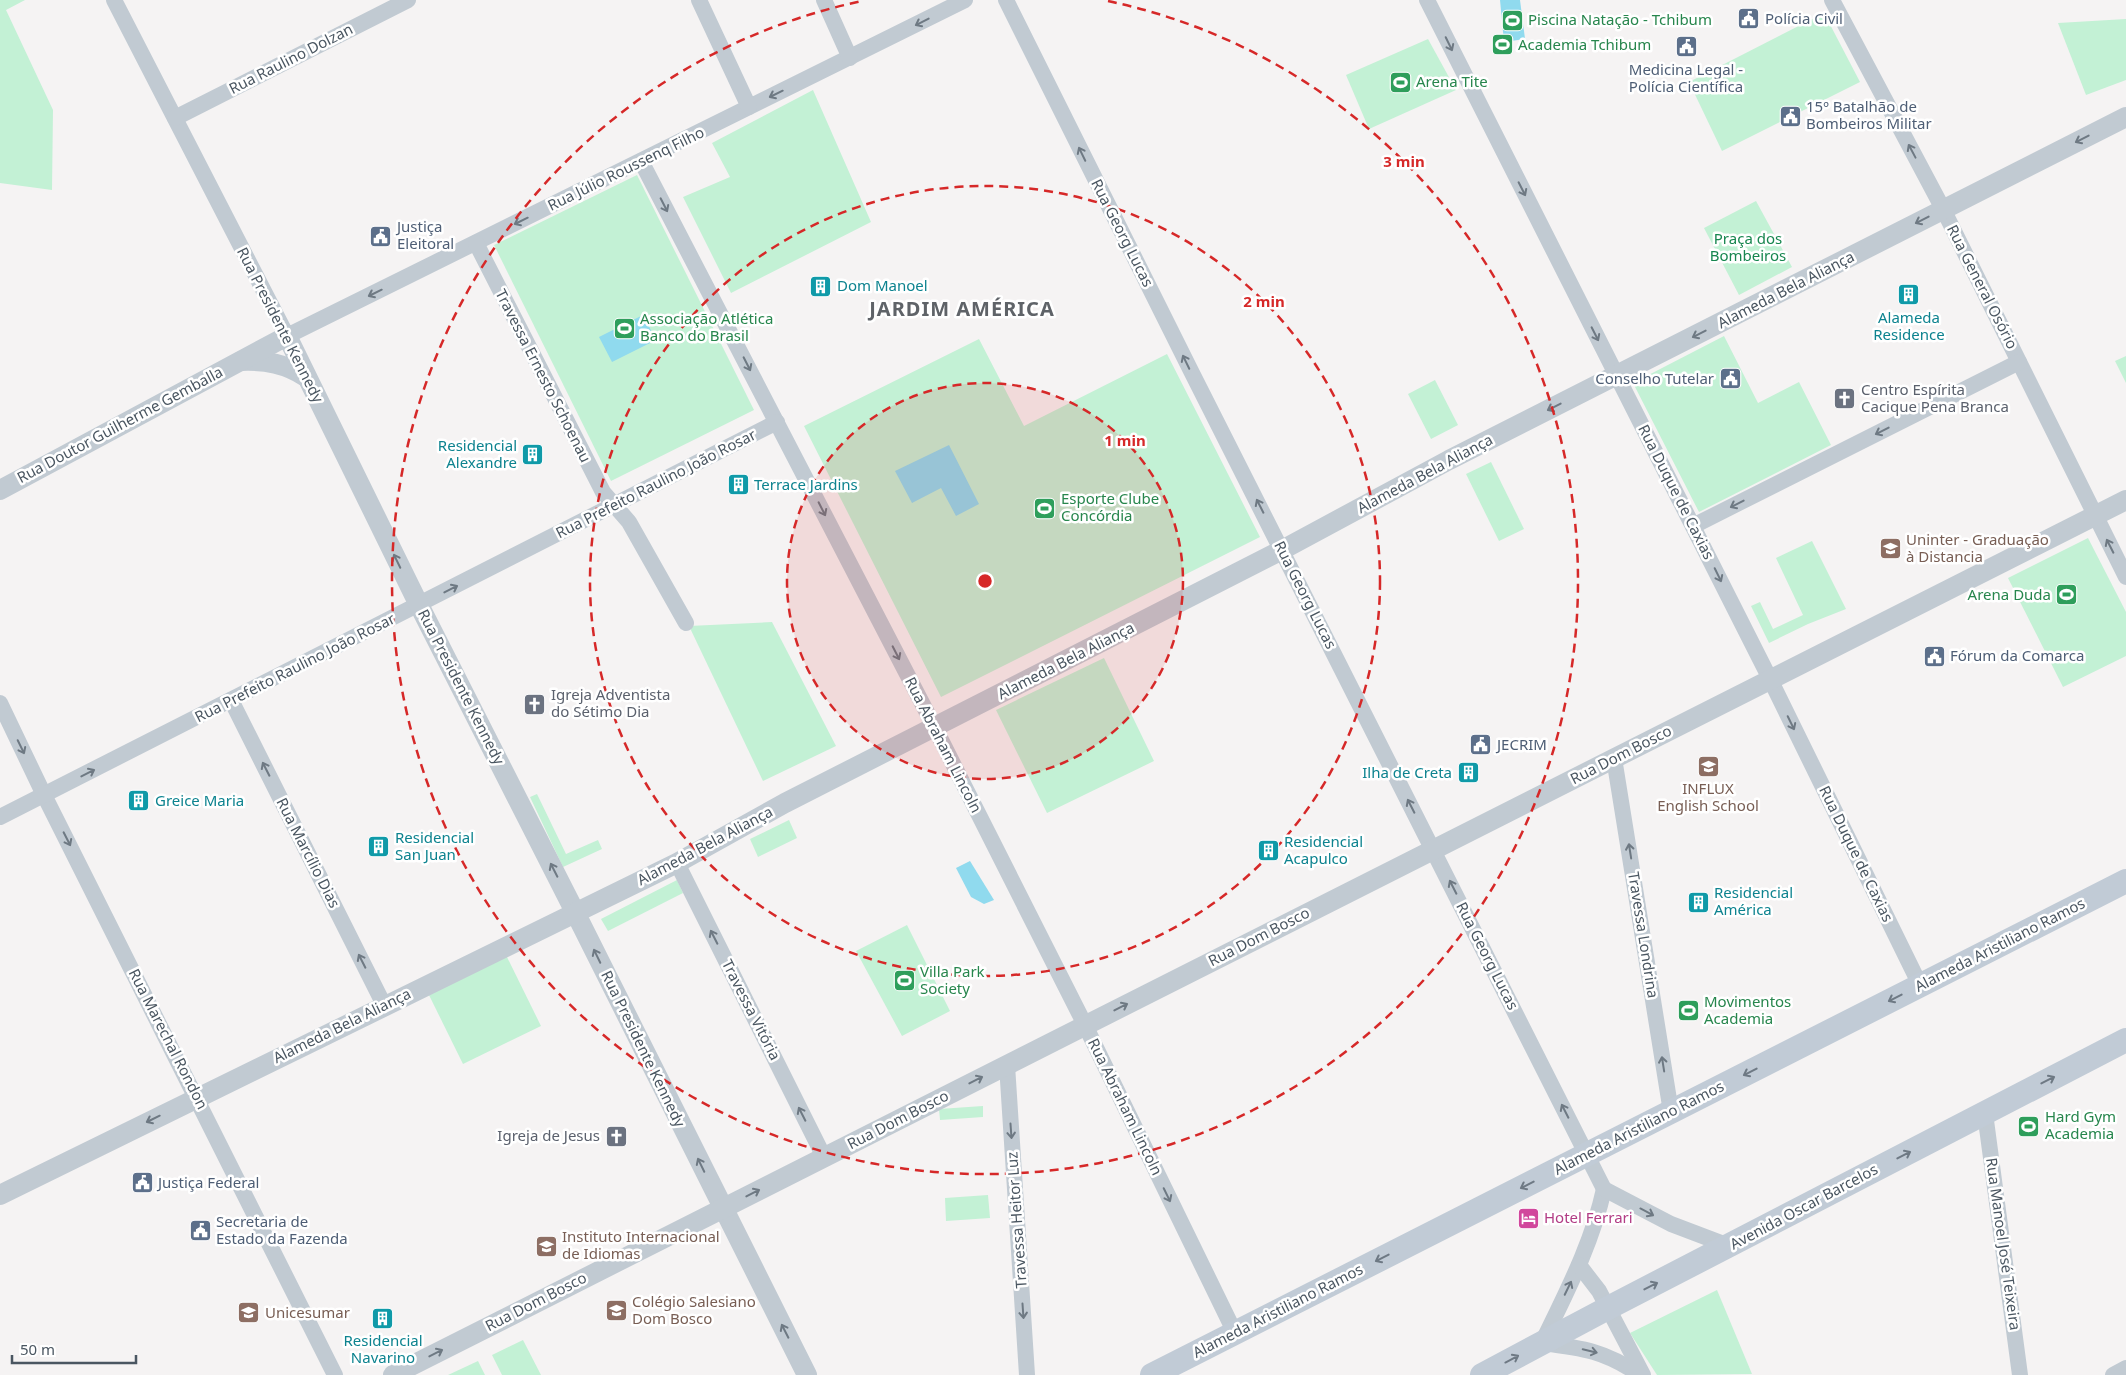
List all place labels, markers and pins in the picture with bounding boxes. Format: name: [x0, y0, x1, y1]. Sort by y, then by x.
public building icon: Polícia Civil: [1737, 7, 1761, 31]
sports icon: Piscina Natação - Tchibum: [1500, 8, 1524, 32]
place label: Polícia Civil: [1765, 8, 1843, 28]
place label: Piscina Natação - Tchibum: [1528, 9, 1712, 29]
sports icon: Academia Tchibum: [1490, 33, 1514, 57]
place label: Academia Tchibum: [1518, 34, 1651, 54]
public building icon: Medicina Legal - Polícia Científica: [1674, 35, 1698, 59]
place label: Medicina Legal - Polícia Científica: [1629, 59, 1743, 96]
sports icon: Arena Tite: [1388, 70, 1412, 94]
place label: Arena Tite: [1416, 71, 1488, 91]
place label: 15º Batalhão de Bombeiros Militar: [1806, 96, 1932, 133]
public building icon: 15º Batalhão de Bombeiros Militar: [1778, 104, 1802, 128]
place label: Justiça Eleitoral: [395, 216, 454, 253]
public building icon: Justiça Eleitoral: [369, 224, 393, 248]
building icon: Dom Manoel: [809, 274, 833, 298]
place label: Dom Manoel: [837, 275, 928, 295]
building icon: Alameda Residence: [1897, 283, 1921, 307]
place label: Alameda Residence: [1873, 307, 1945, 344]
place label: Associação Atlética Banco do Brasil: [640, 308, 773, 345]
sports icon: Associação Atlética Banco do Brasil: [612, 316, 636, 340]
public building icon: Conselho Tutelar: [1718, 367, 1742, 391]
place label: Conselho Tutelar: [1595, 368, 1714, 388]
place label: Centro Espírita Cacique Pena Branca: [1861, 379, 2009, 416]
church icon: Centro Espírita Cacique Pena Branca: [1833, 387, 1857, 411]
place label: Residencial Alexandre: [438, 435, 517, 472]
building icon: Residencial Alexandre: [521, 443, 545, 467]
building icon: Terrace Jardins: [726, 473, 750, 497]
place label: Terrace Jardins: [754, 474, 858, 494]
place label: Esporte Clube Concórdia: [1061, 488, 1159, 525]
sports icon: Esporte Clube Concórdia: [1033, 496, 1057, 520]
place label: Uninter - Graduação à Distancia: [1906, 529, 2049, 566]
school or university icon: Uninter - Graduação à Distancia: [1878, 537, 1902, 561]
centre of rings: [976, 572, 994, 590]
sports icon: Arena Duda: [2055, 583, 2079, 607]
place label: Arena Duda: [1968, 584, 2051, 604]
public building icon: Fórum da Comarca: [1922, 644, 1946, 668]
place label: Fórum da Comarca: [1950, 645, 2084, 665]
place label: Igreja Adventista do Sétimo Dia: [551, 684, 670, 721]
church icon: Igreja Adventista do Sétimo Dia: [523, 692, 547, 716]
public building icon: JECRIM: [1469, 733, 1493, 757]
place label: JECRIM: [1495, 734, 1547, 754]
school or university icon: INFLUX English School: [1696, 754, 1720, 778]
building icon: Ilha de Creta: [1456, 761, 1480, 785]
place label: Ilha de Creta: [1362, 762, 1452, 782]
place label: INFLUX English School: [1657, 778, 1759, 815]
building icon: Greice Maria: [127, 789, 151, 813]
place label: Greice Maria: [155, 790, 244, 810]
place label: Residencial San Juan: [395, 827, 474, 864]
place label: Residencial Acapulco: [1284, 831, 1363, 868]
building icon: Residencial San Juan: [367, 835, 391, 859]
building icon: Residencial Acapulco: [1256, 839, 1280, 863]
place label: Residencial América: [1714, 882, 1793, 919]
building icon: Residencial América: [1686, 890, 1710, 914]
place label: Villa Park Society: [920, 961, 985, 998]
sports icon: Villa Park Society: [892, 969, 916, 993]
place label: Movimentos Academia: [1704, 991, 1791, 1028]
sports icon: Movimentos Academia: [1676, 999, 1700, 1023]
place label: Hard Gym Academia: [2045, 1106, 2116, 1143]
sports icon: Hard Gym Academia: [2017, 1114, 2041, 1138]
church icon: Igreja de Jesus: [604, 1124, 628, 1148]
place label: Igreja de Jesus: [497, 1125, 600, 1145]
public building icon: Justiça Federal: [130, 1171, 154, 1195]
place label: Justiça Federal: [156, 1172, 259, 1192]
hotel icon: Hotel Ferrari: [1516, 1206, 1540, 1230]
place label: Hotel Ferrari: [1544, 1207, 1633, 1227]
place label: Secretaria de Estado da Fazenda: [216, 1211, 348, 1248]
public building icon: Secretaria de Estado da Fazenda: [188, 1219, 212, 1243]
place label: Instituto Internacional de Idiomas: [562, 1226, 720, 1263]
school or university icon: Instituto Internacional de Idiomas: [534, 1234, 558, 1258]
place label: Colégio Salesiano Dom Bosco: [632, 1291, 756, 1328]
school or university icon: Colégio Salesiano Dom Bosco: [604, 1299, 628, 1323]
school or university icon: Unicesumar: [237, 1301, 261, 1325]
place label: Unicesumar: [265, 1302, 350, 1322]
building icon: Residencial Navarino: [371, 1306, 395, 1330]
place label: Residencial Navarino: [343, 1330, 423, 1367]

